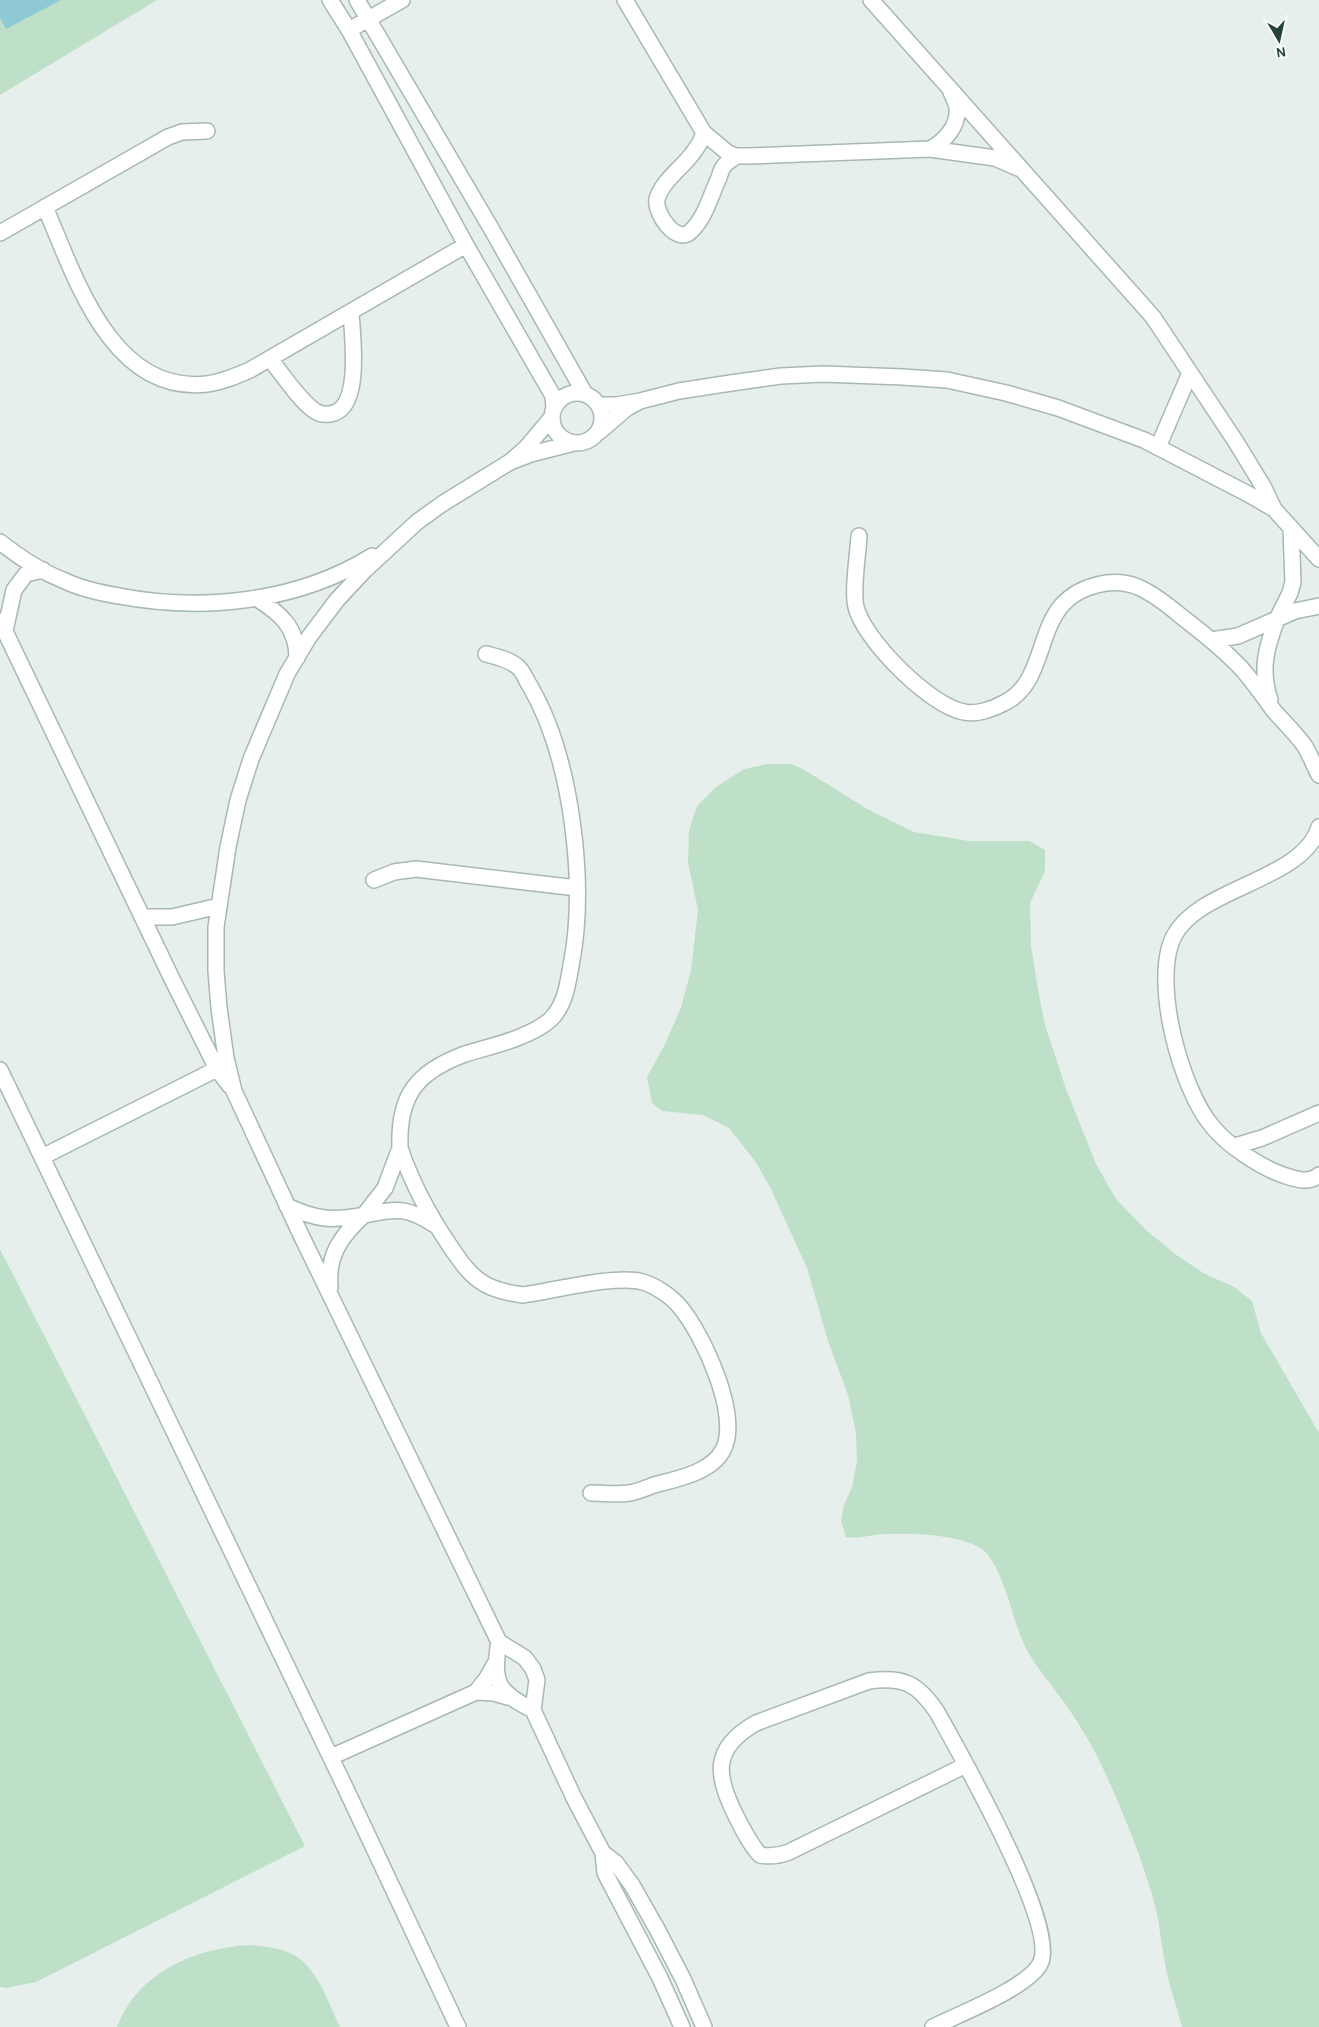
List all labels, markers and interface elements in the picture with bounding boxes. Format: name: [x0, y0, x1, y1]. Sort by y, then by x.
north arrow: [1254, 15, 1304, 65]
text: N: [1275, 43, 1287, 62]

